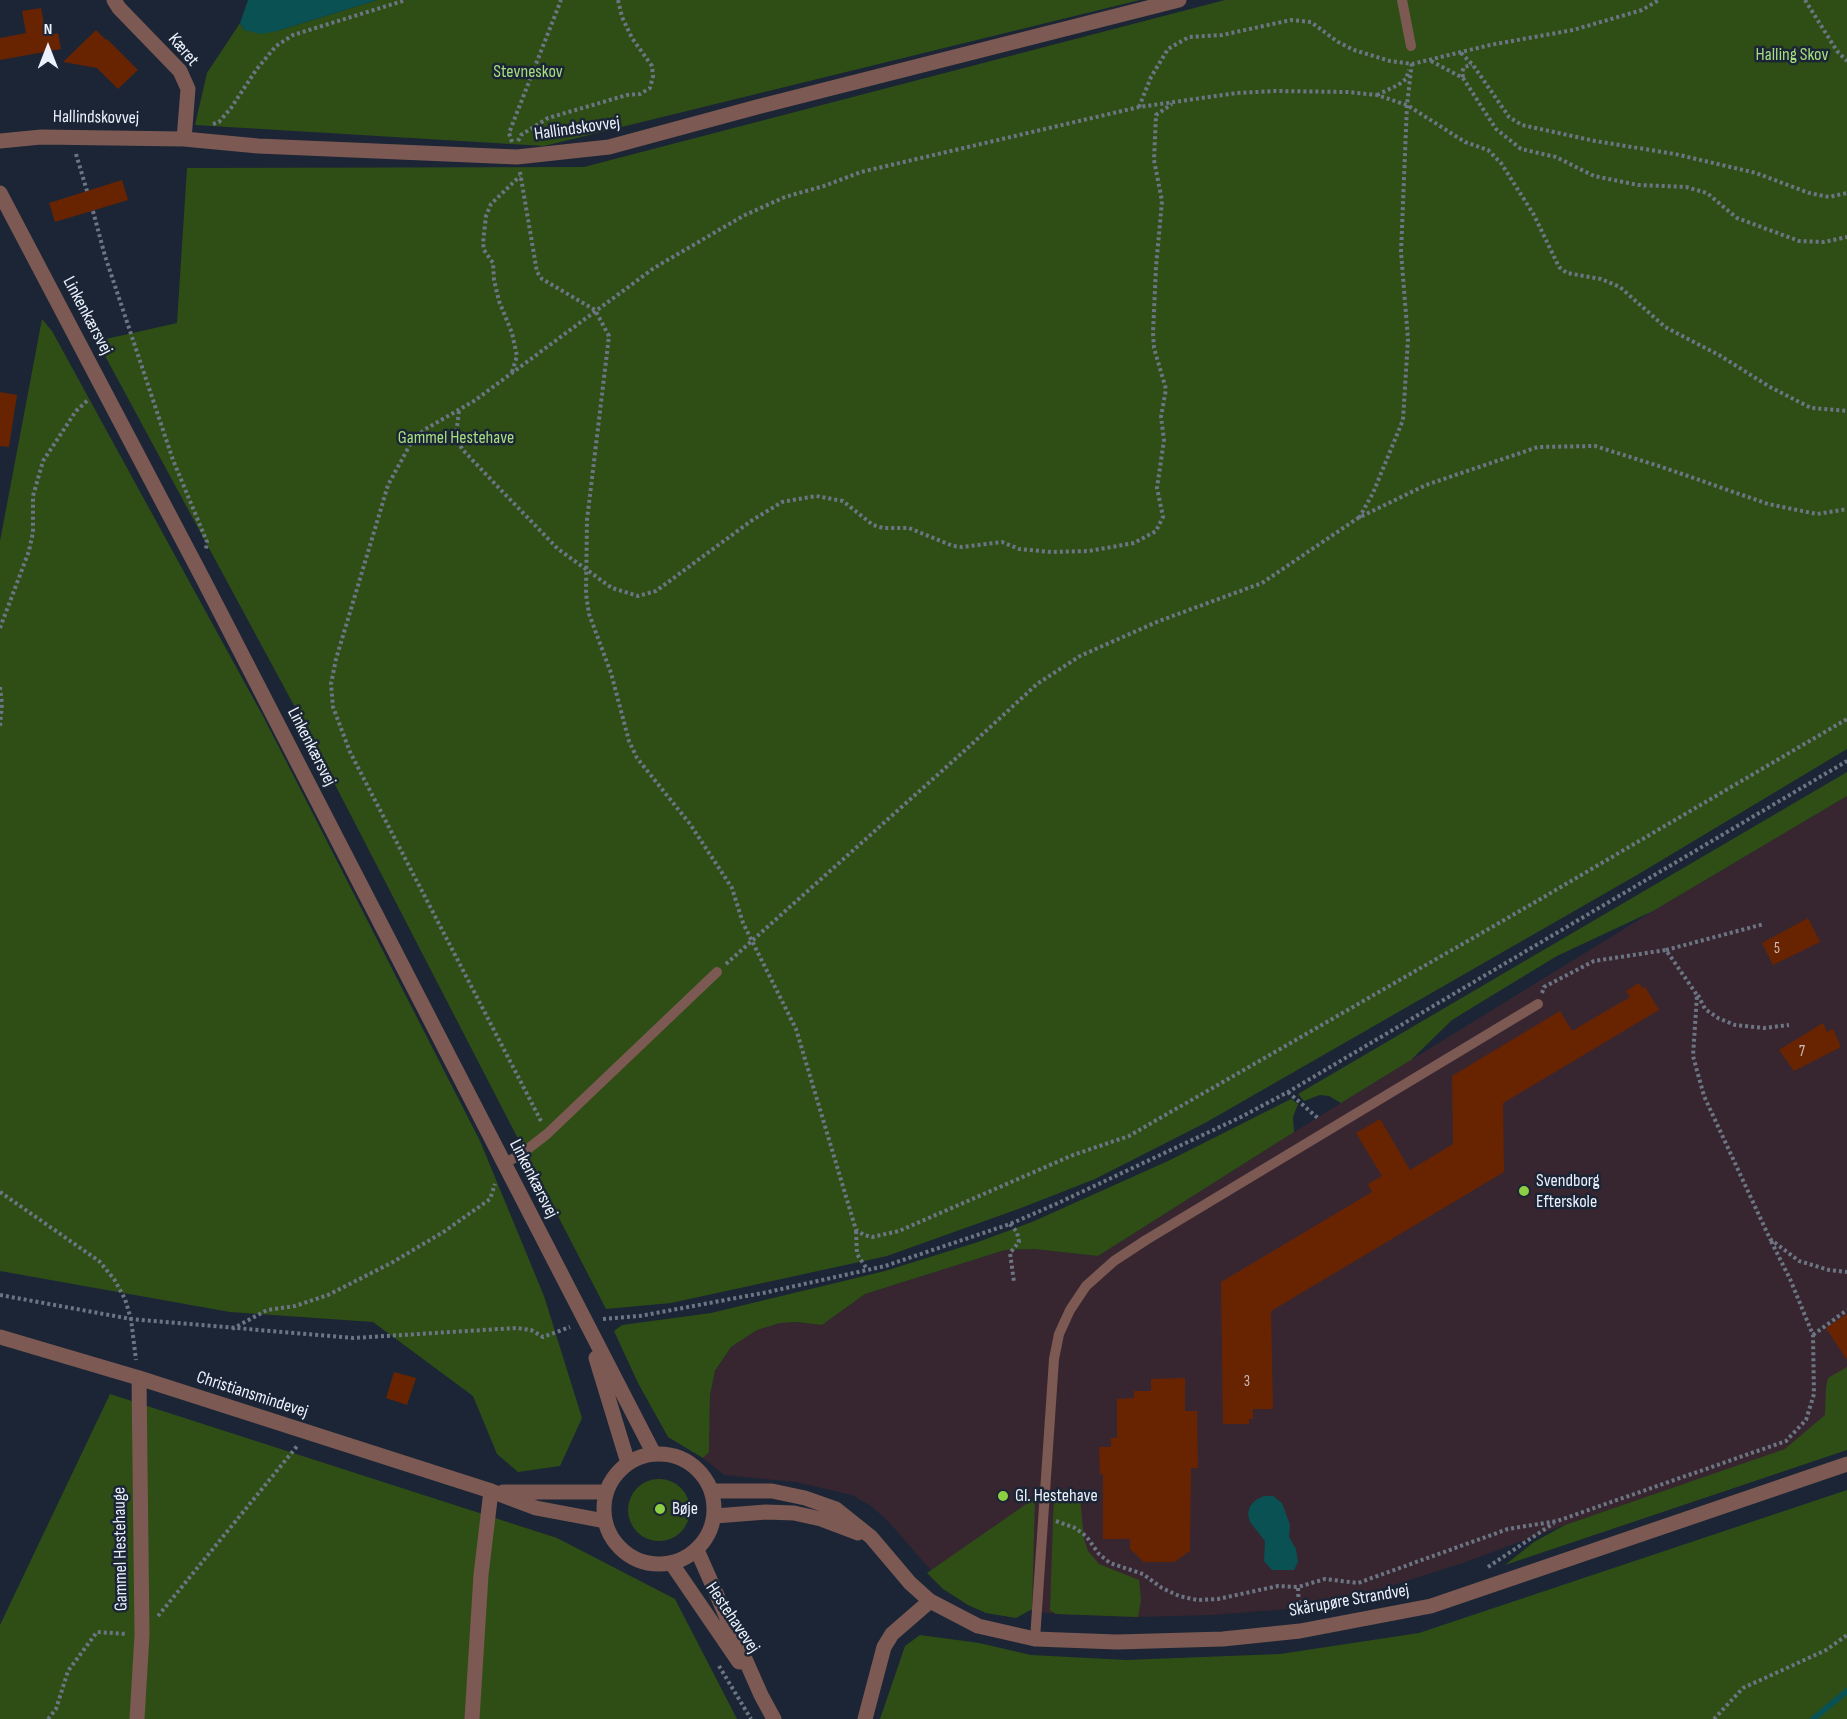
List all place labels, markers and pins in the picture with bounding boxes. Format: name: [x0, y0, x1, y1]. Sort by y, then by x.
place label: Svendborg Efterskole: [1536, 1170, 1600, 1212]
marker: Svendborg Efterskole: [1517, 1184, 1531, 1198]
place label: Gl. Hestehave: [1015, 1485, 1098, 1507]
marker: Gl. Hestehave: [996, 1489, 1010, 1503]
place label: Bøje: [672, 1498, 698, 1520]
marker: Bøje: [653, 1502, 667, 1516]

